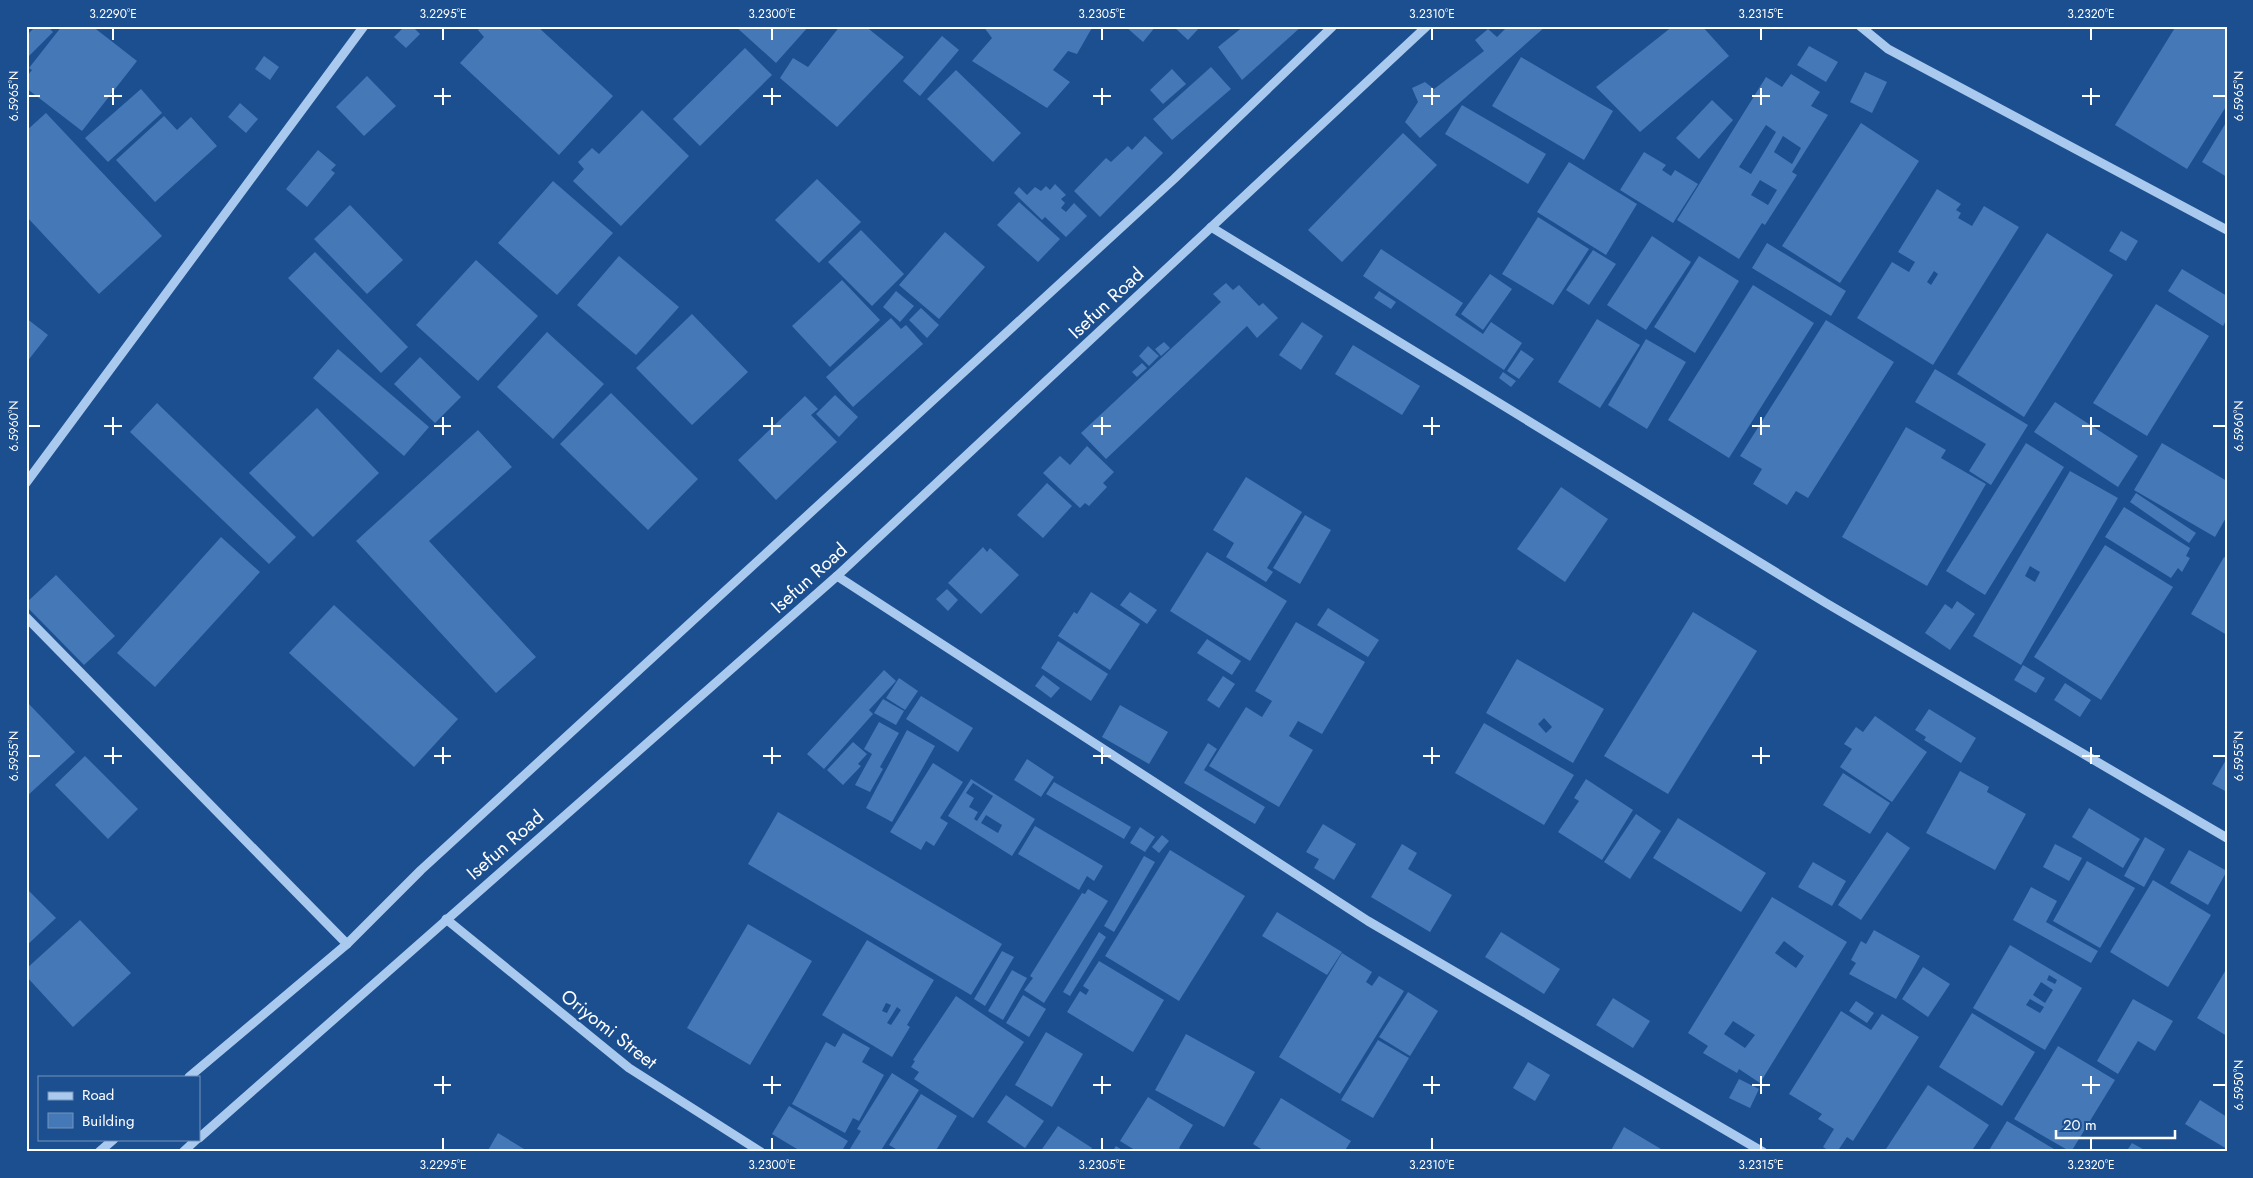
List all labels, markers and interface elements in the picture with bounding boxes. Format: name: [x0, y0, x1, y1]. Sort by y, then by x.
text: 3.2290°E: [89, 5, 137, 23]
text: 3.2295°E: [419, 5, 467, 23]
text: 3.2300°E: [748, 5, 796, 23]
text: 3.2305°E: [1078, 5, 1126, 23]
text: 3.2310°E: [1409, 5, 1455, 23]
text: 3.2315°E: [1738, 5, 1784, 23]
text: 3.2320°E: [2067, 5, 2115, 23]
text: 6.5965°N: [5, 71, 23, 121]
text: 6.5965°N: [2230, 71, 2248, 121]
street label: Isefun Road: [1062, 261, 1150, 345]
text: 6.5960°N: [5, 401, 23, 451]
text: 6.5960°N: [2230, 401, 2248, 451]
street label: Isefun Road: [765, 536, 853, 620]
text: 6.5955°N: [5, 731, 23, 781]
text: 6.5955°N: [2230, 731, 2248, 781]
street label: Isefun Road: [461, 804, 549, 886]
street label: Oriyomi Street: [555, 983, 663, 1076]
text: 6.5950°N: [2230, 1060, 2248, 1110]
legend: [38, 1076, 200, 1140]
text: Road: [82, 1084, 114, 1106]
scale bar: [2056, 1108, 2174, 1140]
text: Building: [82, 1110, 134, 1132]
text: 20 m: [2063, 1114, 2097, 1136]
text: 3.2295°E: [419, 1156, 467, 1174]
text: 3.2300°E: [748, 1156, 796, 1174]
text: 3.2305°E: [1078, 1156, 1126, 1174]
text: 3.2310°E: [1409, 1156, 1455, 1174]
text: 3.2315°E: [1738, 1156, 1784, 1174]
text: 3.2320°E: [2067, 1156, 2115, 1174]

